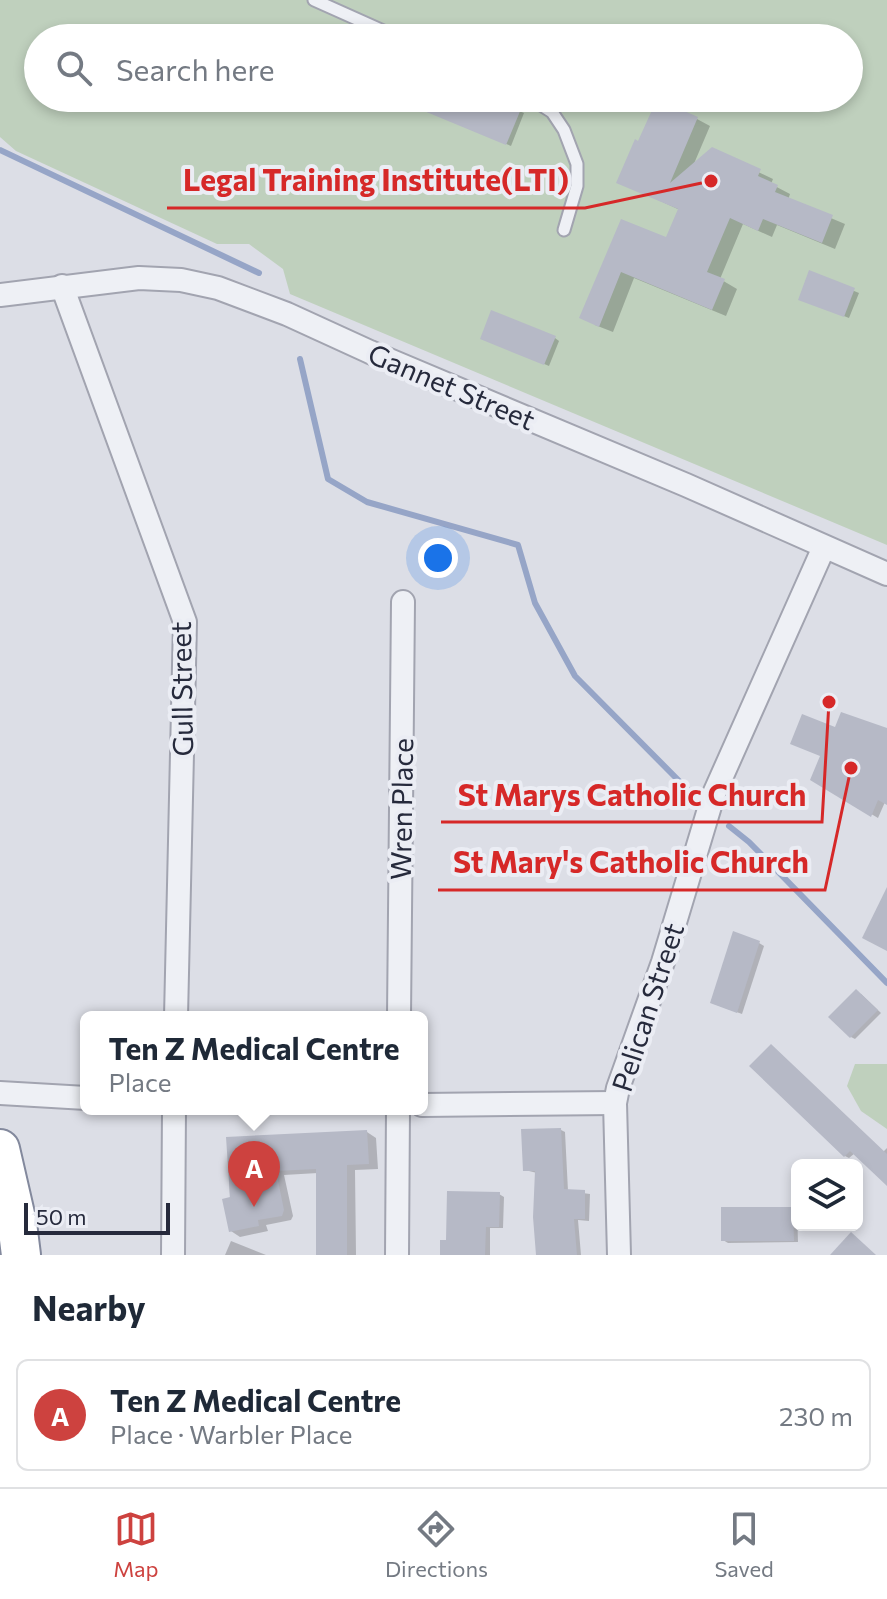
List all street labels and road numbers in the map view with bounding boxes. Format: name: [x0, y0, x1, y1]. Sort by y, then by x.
street label: Gannet Street: [364, 336, 540, 436]
street label: Gull Street: [163, 621, 199, 757]
street label: Wren Place: [383, 738, 419, 880]
street label: Pelican Street: [604, 918, 690, 1096]

